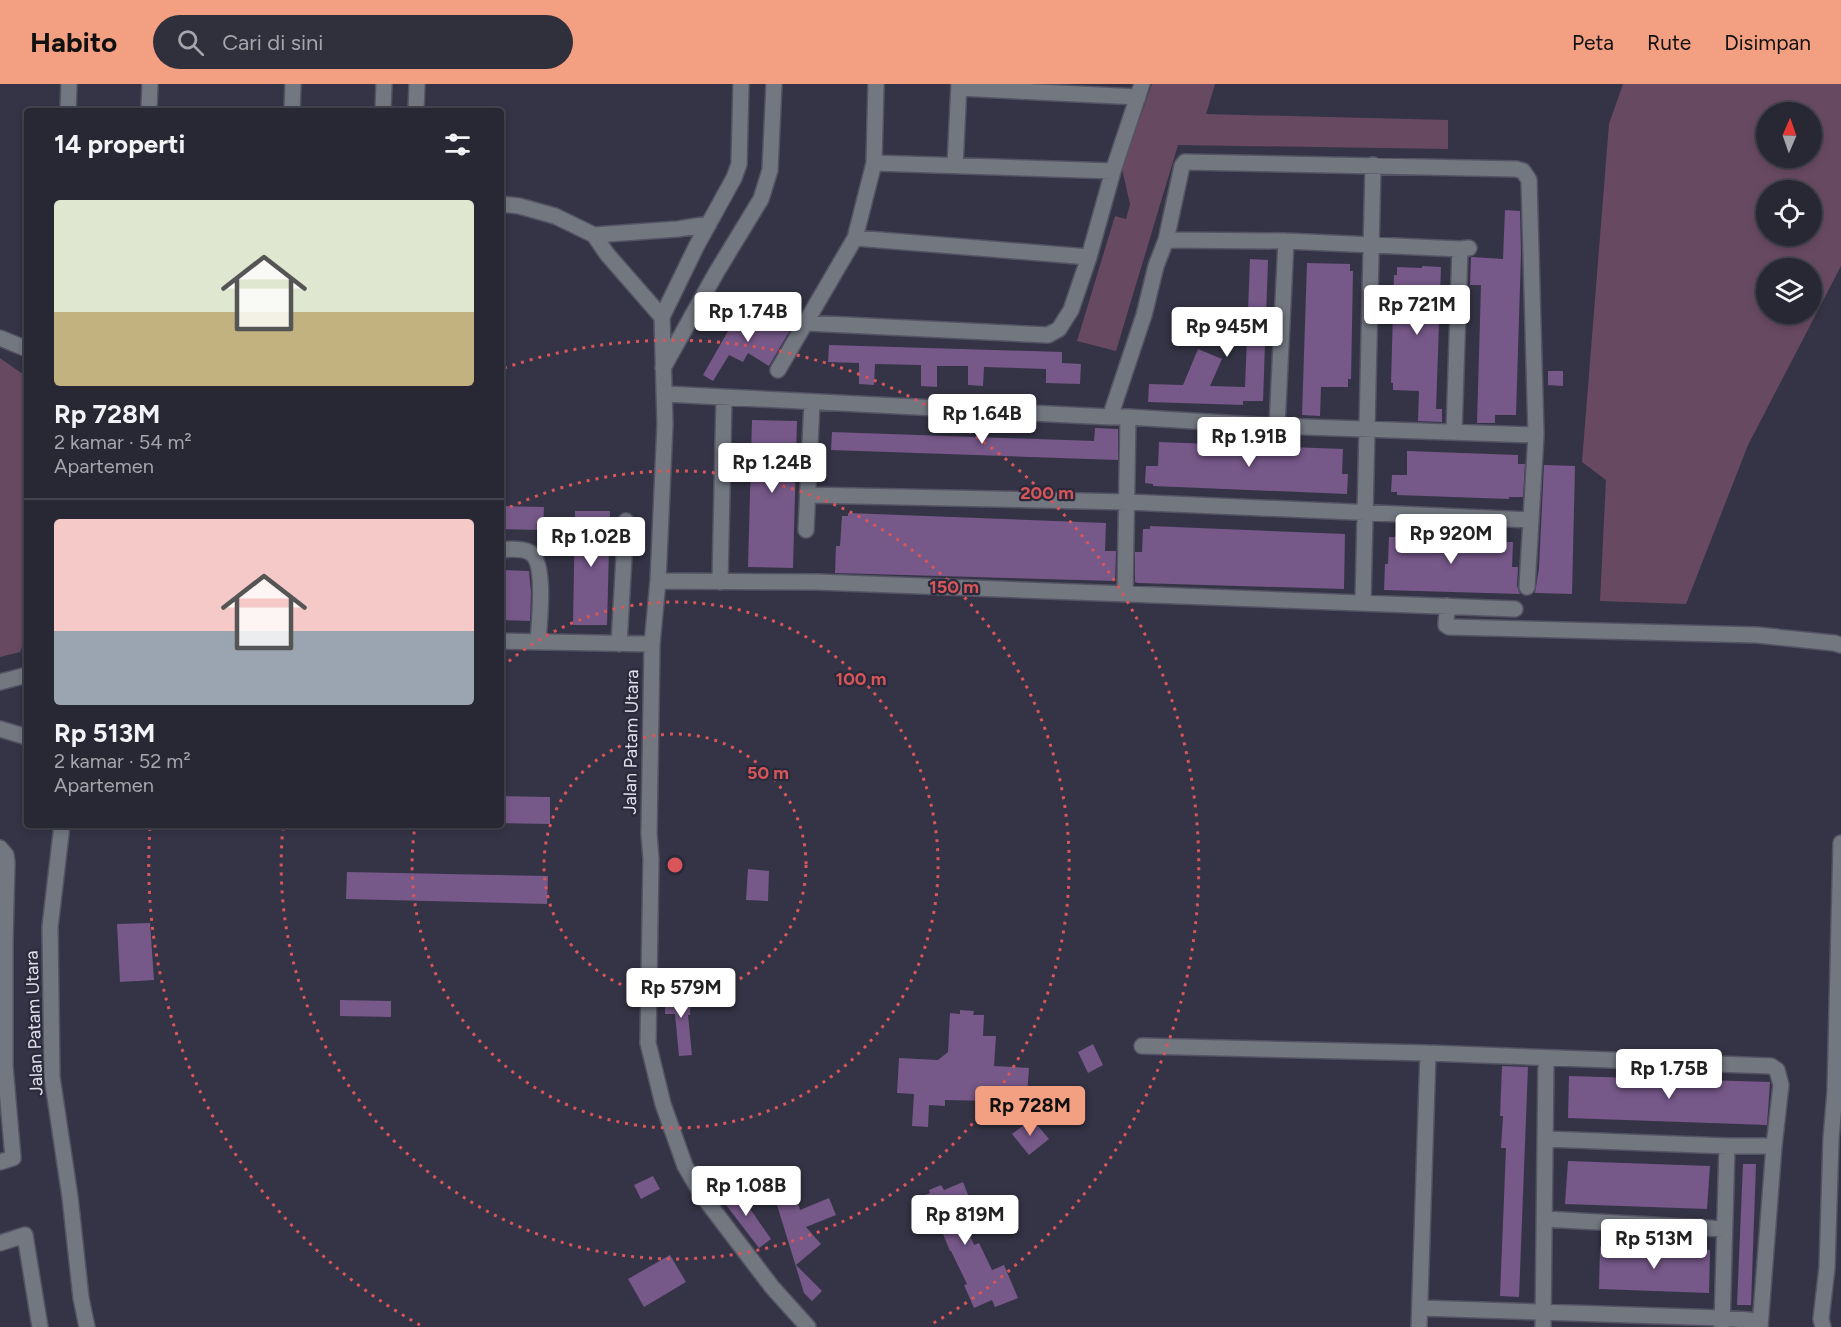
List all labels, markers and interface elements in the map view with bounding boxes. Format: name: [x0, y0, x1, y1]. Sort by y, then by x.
search box: [153, 15, 573, 69]
text: Habito: [30, 25, 117, 59]
icon: search: [174, 26, 207, 59]
text: Cari di sini: [222, 29, 323, 56]
text: Peta: [1572, 30, 1614, 55]
text: Rute: [1647, 30, 1691, 55]
text: Disimpan: [1724, 30, 1811, 55]
north arrow: [1756, 102, 1822, 168]
map controls: [1756, 102, 1822, 324]
text: 14 properti: [54, 128, 185, 160]
icon: filters: [441, 128, 474, 161]
button: locate: [1756, 180, 1822, 246]
icon: home: [210, 239, 318, 347]
button: layers: [1756, 258, 1822, 324]
pin: Rp 721M: [1362, 285, 1472, 336]
pin: Rp 1.74B: [686, 292, 810, 343]
text: Rp 721M: [1378, 292, 1456, 316]
text: Rp 1.74B: [708, 299, 788, 323]
pin: Rp 945M: [1172, 307, 1282, 358]
text: Rp 945M: [1186, 314, 1268, 338]
pin: Rp 1.64B: [920, 394, 1044, 445]
text: Rp 728M: [54, 398, 160, 430]
text: Rp 1.64B: [942, 401, 1022, 425]
pin: Rp 1.91B: [1187, 417, 1311, 468]
text: Rp 1.91B: [1211, 424, 1287, 448]
text: 2 kamar · 54 m²: [54, 430, 192, 454]
pin: Rp 1.24B: [710, 443, 834, 494]
text: Rp 1.24B: [732, 450, 812, 474]
text: Apartemen: [54, 454, 154, 478]
text: 200 m: [1020, 482, 1074, 504]
pin: Rp 920M: [1396, 514, 1506, 565]
pin: Rp 1.02B: [529, 517, 653, 568]
text: Rp 920M: [1410, 521, 1492, 545]
text: Rp 1.02B: [551, 524, 631, 548]
icon: home: [210, 558, 318, 666]
text: 150 m: [929, 576, 979, 598]
text: 100 m: [836, 668, 886, 690]
street label: Jalan Patam Utara: [619, 669, 643, 815]
text: Rp 513M: [54, 717, 155, 749]
text: 2 kamar · 52 m²: [54, 749, 191, 773]
text: 50 m: [747, 762, 789, 784]
text: Apartemen: [54, 773, 154, 797]
centre of rings: [665, 855, 685, 875]
street label: Jalan Patam Utara: [20, 950, 48, 1096]
pin: Rp 579M: [626, 968, 736, 1019]
text: Rp 579M: [640, 975, 722, 999]
pin: Rp 1.75B: [1607, 1049, 1731, 1100]
text: Rp 1.75B: [1630, 1056, 1708, 1080]
pin: Rp 728M: [975, 1086, 1085, 1137]
text: Rp 728M: [989, 1093, 1071, 1117]
pin: Rp 1.08B: [684, 1166, 808, 1217]
text: Rp 1.08B: [706, 1173, 786, 1197]
pin: Rp 819M: [910, 1195, 1020, 1246]
text: Rp 819M: [925, 1202, 1005, 1226]
pin: Rp 513M: [1599, 1219, 1709, 1270]
text: Rp 513M: [1615, 1226, 1693, 1250]

